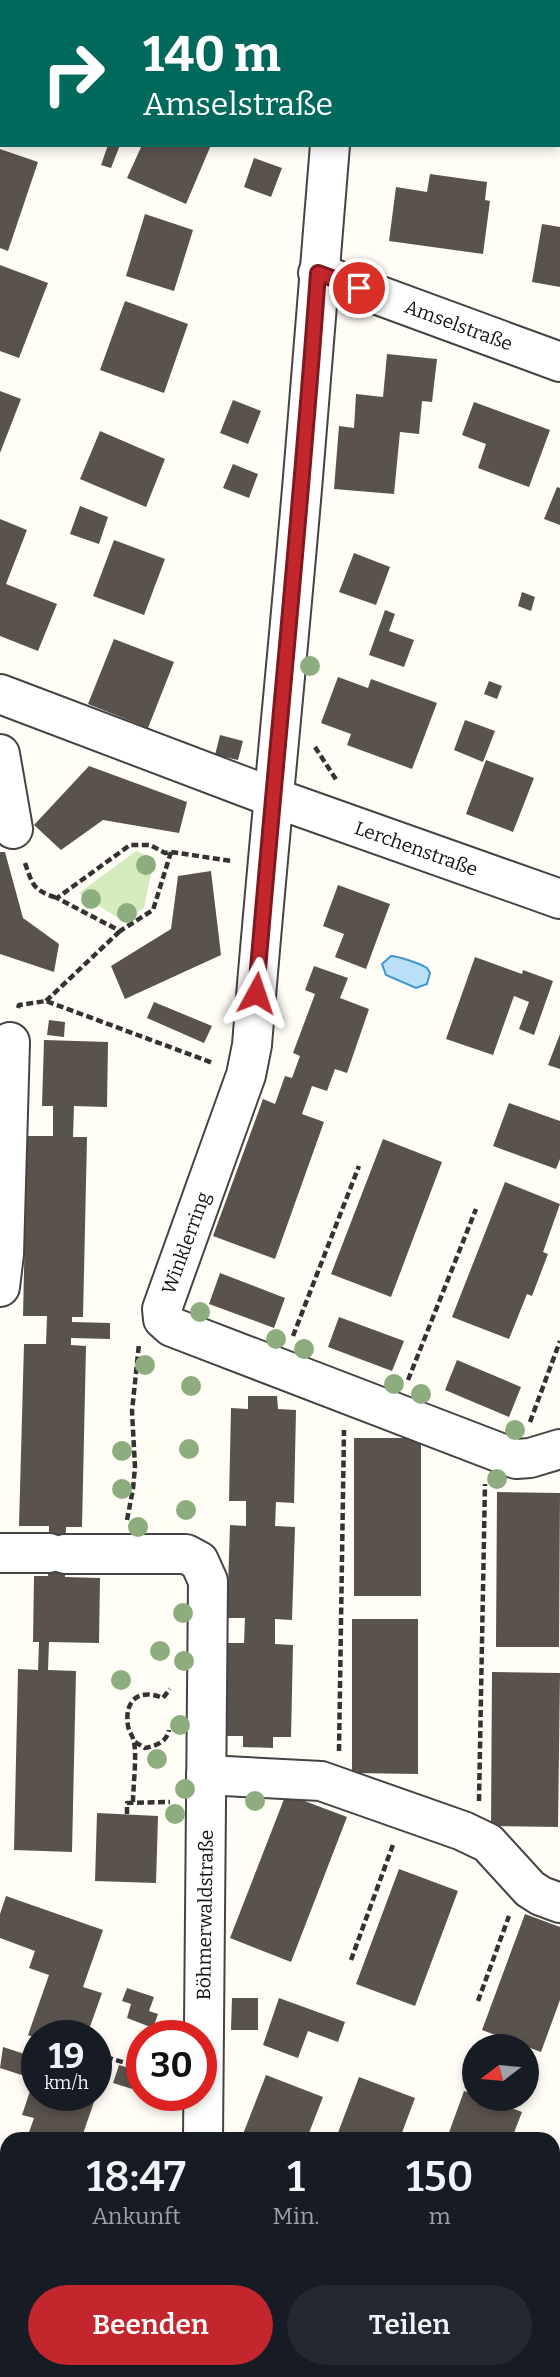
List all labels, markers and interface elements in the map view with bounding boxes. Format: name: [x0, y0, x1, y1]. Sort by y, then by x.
text: 140 m: [143, 25, 281, 84]
icon: right: [28, 28, 119, 119]
text: Amselstraße: [143, 85, 333, 123]
pin: [329, 258, 389, 318]
icon: arrive: [340, 269, 378, 307]
street label: Amselstraße: [402, 294, 516, 355]
street label: Lerchenstraße: [352, 816, 481, 881]
position arrow: [219, 956, 293, 1030]
street label: Winklerring: [157, 1188, 215, 1297]
street label: Böhmerwaldstraße: [192, 1830, 218, 2000]
speed limit sign: 30: [126, 2020, 217, 2111]
north arrow: [462, 2034, 539, 2110]
map controls: [462, 2034, 539, 2111]
text: 19: [49, 2035, 84, 2077]
text: km/h: [44, 2072, 89, 2094]
text: 18:47: [87, 2152, 186, 2202]
text: 1: [287, 2152, 305, 2202]
text: 150: [406, 2152, 473, 2202]
text: Ankunft: [92, 2202, 181, 2230]
text: Min.: [273, 2202, 319, 2230]
text: m: [429, 2202, 451, 2230]
button: Beenden: [28, 2285, 273, 2365]
button: Teilen: [287, 2285, 532, 2365]

